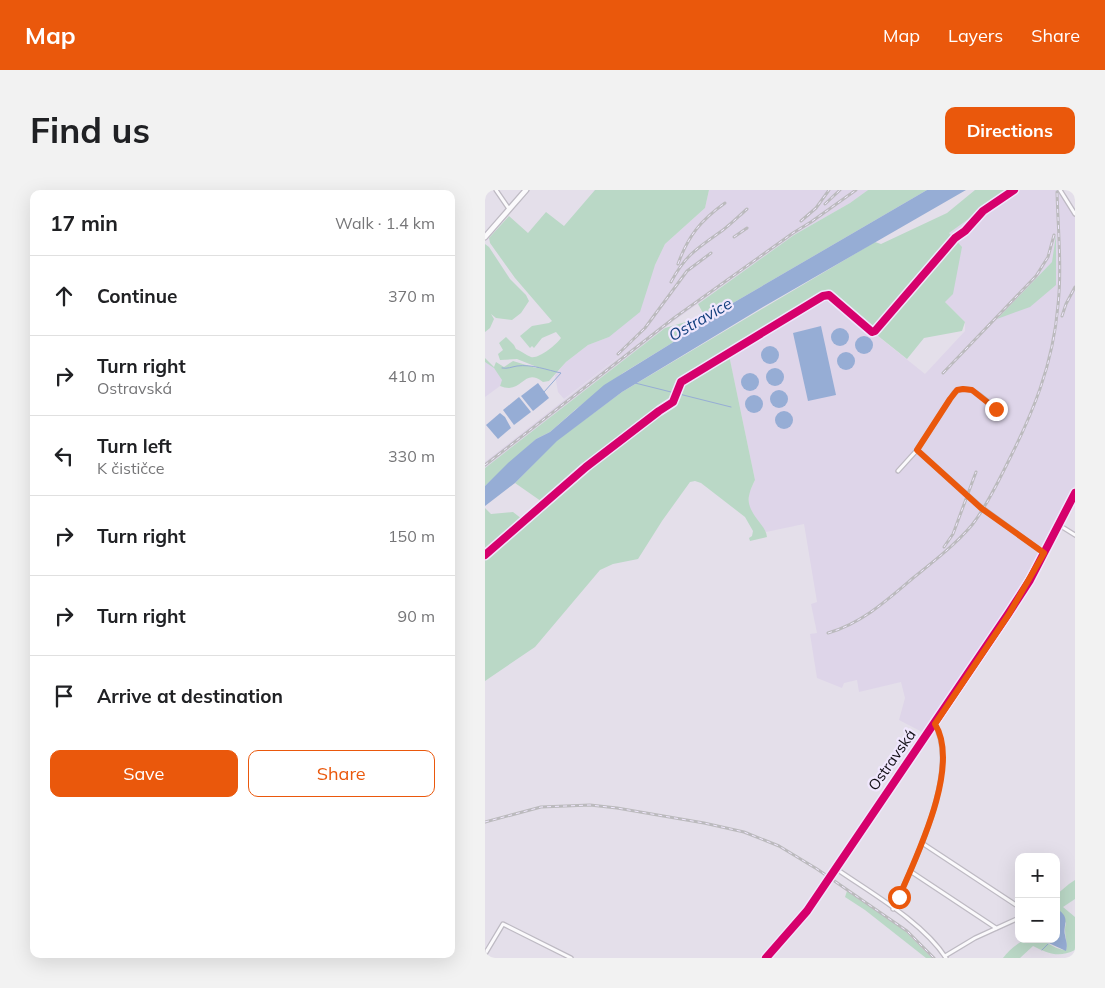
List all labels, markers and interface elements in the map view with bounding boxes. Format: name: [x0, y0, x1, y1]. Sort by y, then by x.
text: Map: [25, 20, 76, 50]
text: Map: [883, 24, 920, 47]
text: Layers: [948, 24, 1003, 47]
text: Share: [1031, 24, 1080, 47]
button: Directions: [945, 107, 1075, 154]
text: Find us: [30, 108, 150, 152]
text: 17 min: [50, 210, 118, 236]
text: Walk · 1.4 km: [335, 213, 435, 233]
icon: ahead: [50, 282, 78, 310]
text: Continue: [97, 284, 177, 308]
text: 370 m: [388, 286, 435, 306]
water label: Ostravice: [665, 293, 735, 345]
text: Turn right: [97, 354, 186, 378]
icon: right: [50, 362, 78, 390]
text: 410 m: [388, 366, 435, 386]
text: Ostravská: [97, 378, 172, 398]
route end: [985, 398, 1008, 421]
text: Turn left: [97, 434, 172, 458]
icon: left: [50, 442, 78, 470]
text: 330 m: [388, 446, 435, 466]
text: K čističce: [97, 458, 165, 478]
icon: right: [50, 522, 78, 550]
text: Turn right: [97, 524, 186, 548]
text: 150 m: [388, 526, 435, 546]
icon: right: [50, 602, 78, 630]
text: Turn right: [97, 604, 186, 628]
text: 90 m: [398, 606, 435, 626]
icon: arrive: [50, 682, 78, 710]
text: Arrive at destination: [97, 684, 283, 708]
street label: Ostravská: [864, 725, 920, 794]
button: Save: [50, 750, 238, 797]
button: Share: [248, 750, 435, 797]
map controls: [1015, 853, 1060, 943]
button: +: [1015, 853, 1060, 898]
route start: [888, 886, 911, 909]
button: −: [1015, 898, 1060, 943]

